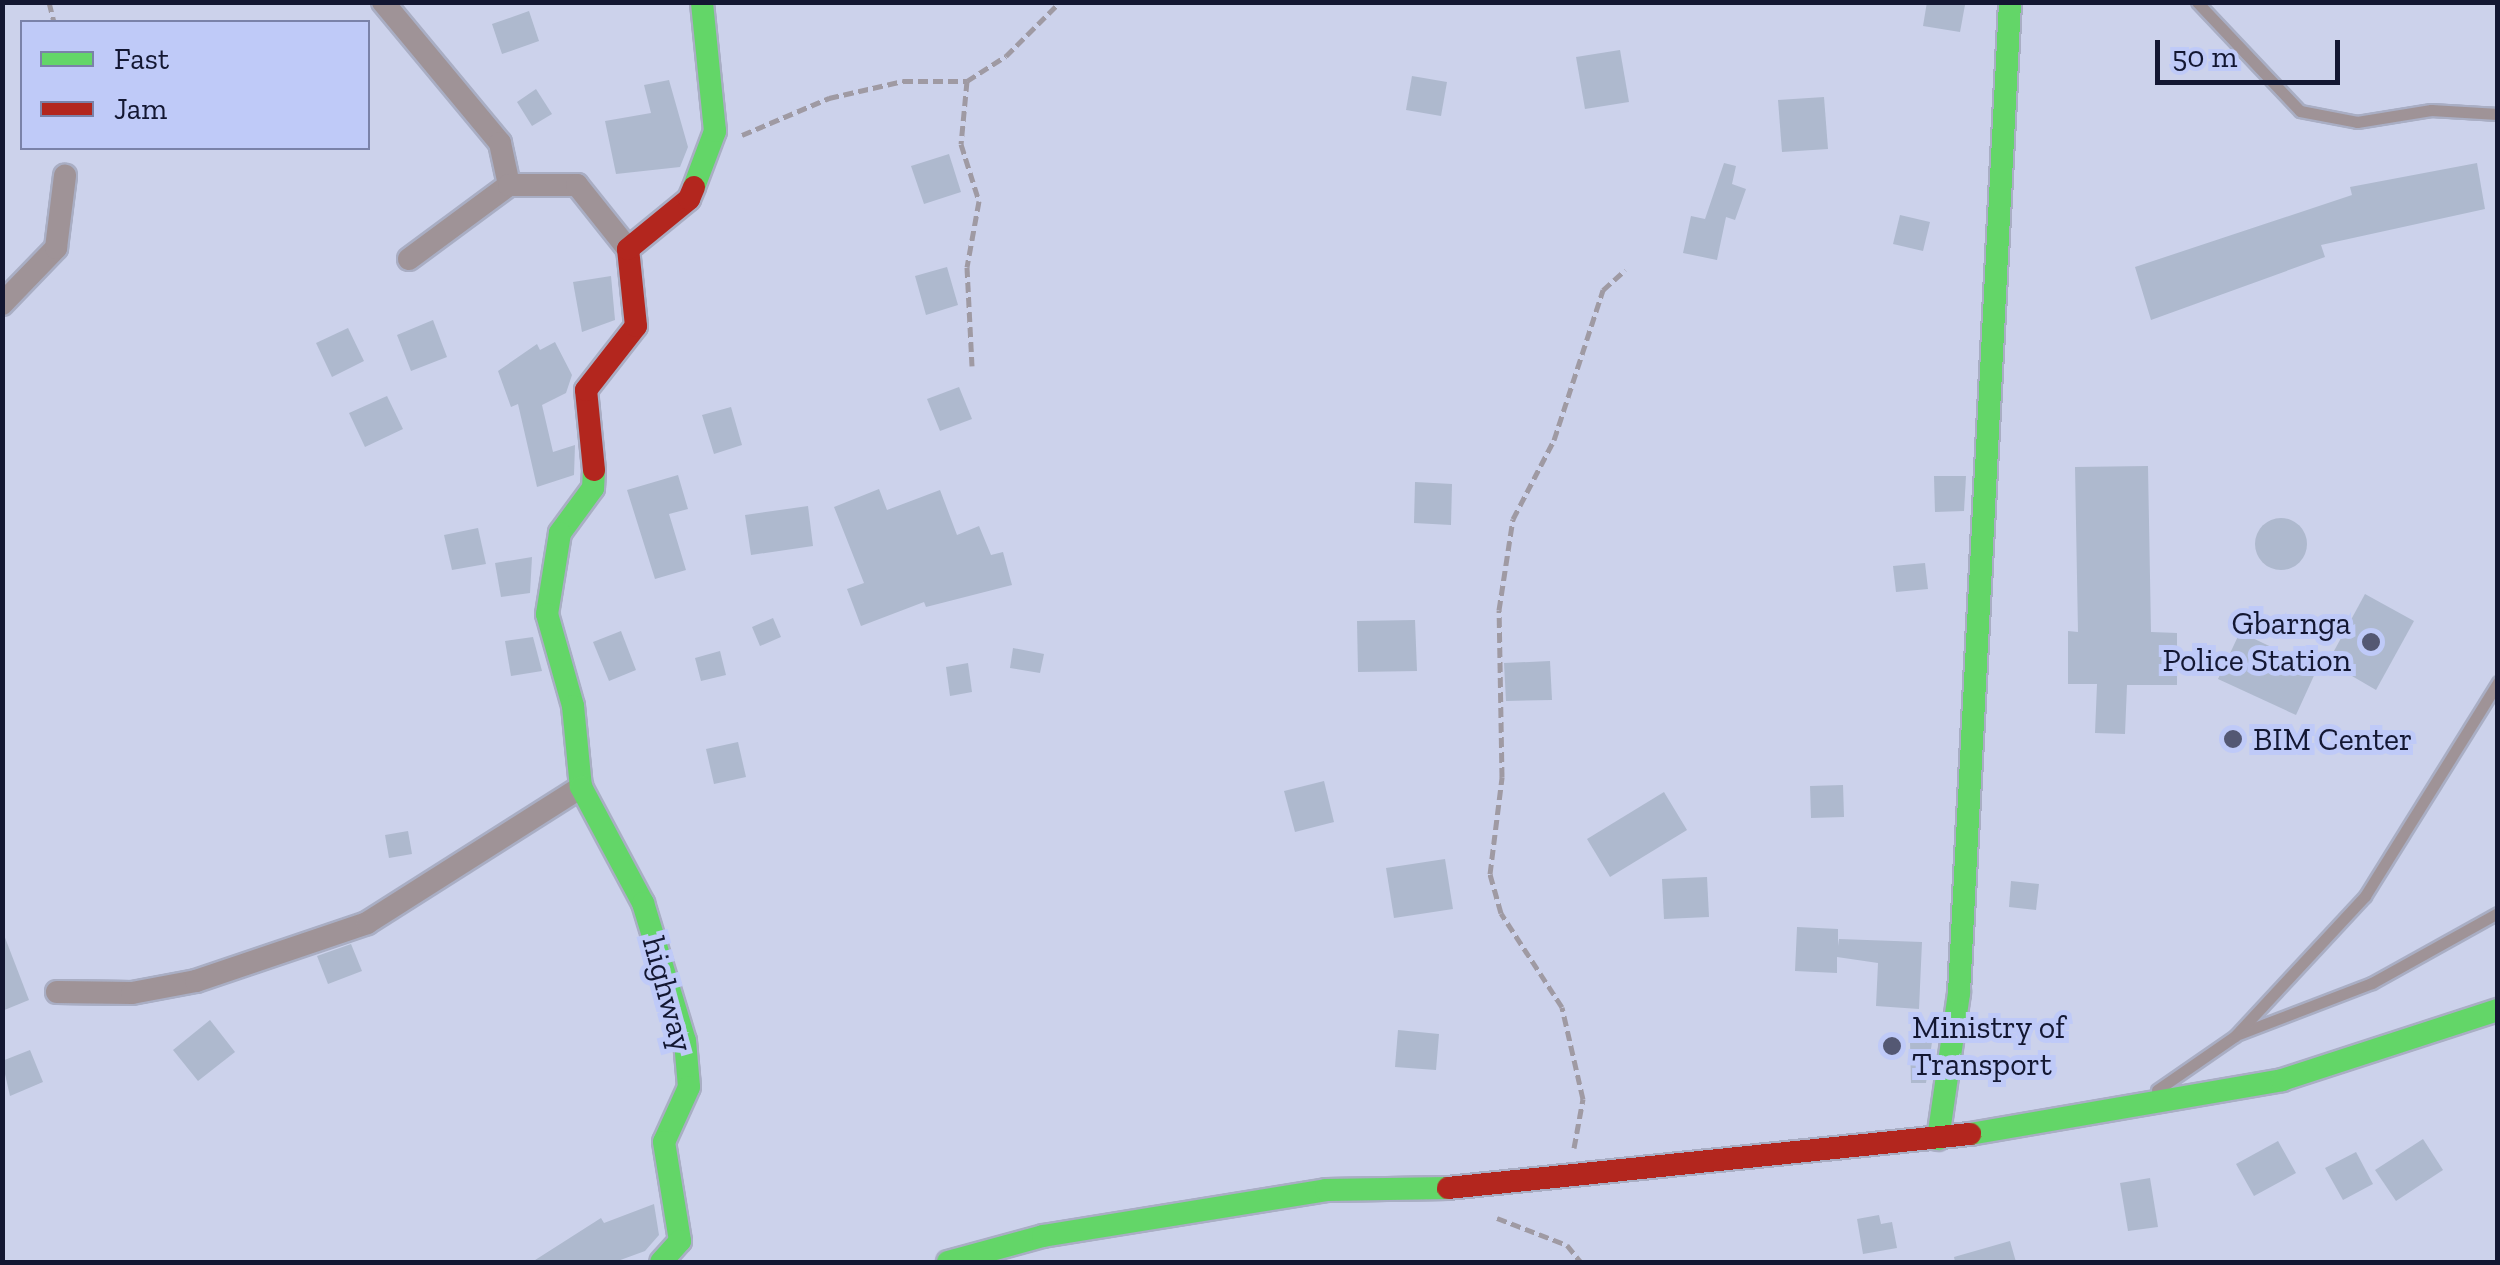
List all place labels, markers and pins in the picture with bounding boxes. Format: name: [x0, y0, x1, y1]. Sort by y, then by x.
place label: Gbarnga Police Station: [2162, 605, 2351, 680]
marker: Gbarnga Police Station: [2360, 631, 2382, 653]
place label: BIM Center: [2253, 720, 2413, 758]
marker: BIM Center: [2222, 728, 2244, 750]
place label: Ministry of Transport: [1912, 1009, 2066, 1084]
marker: Ministry of Transport: [1881, 1035, 1903, 1057]

